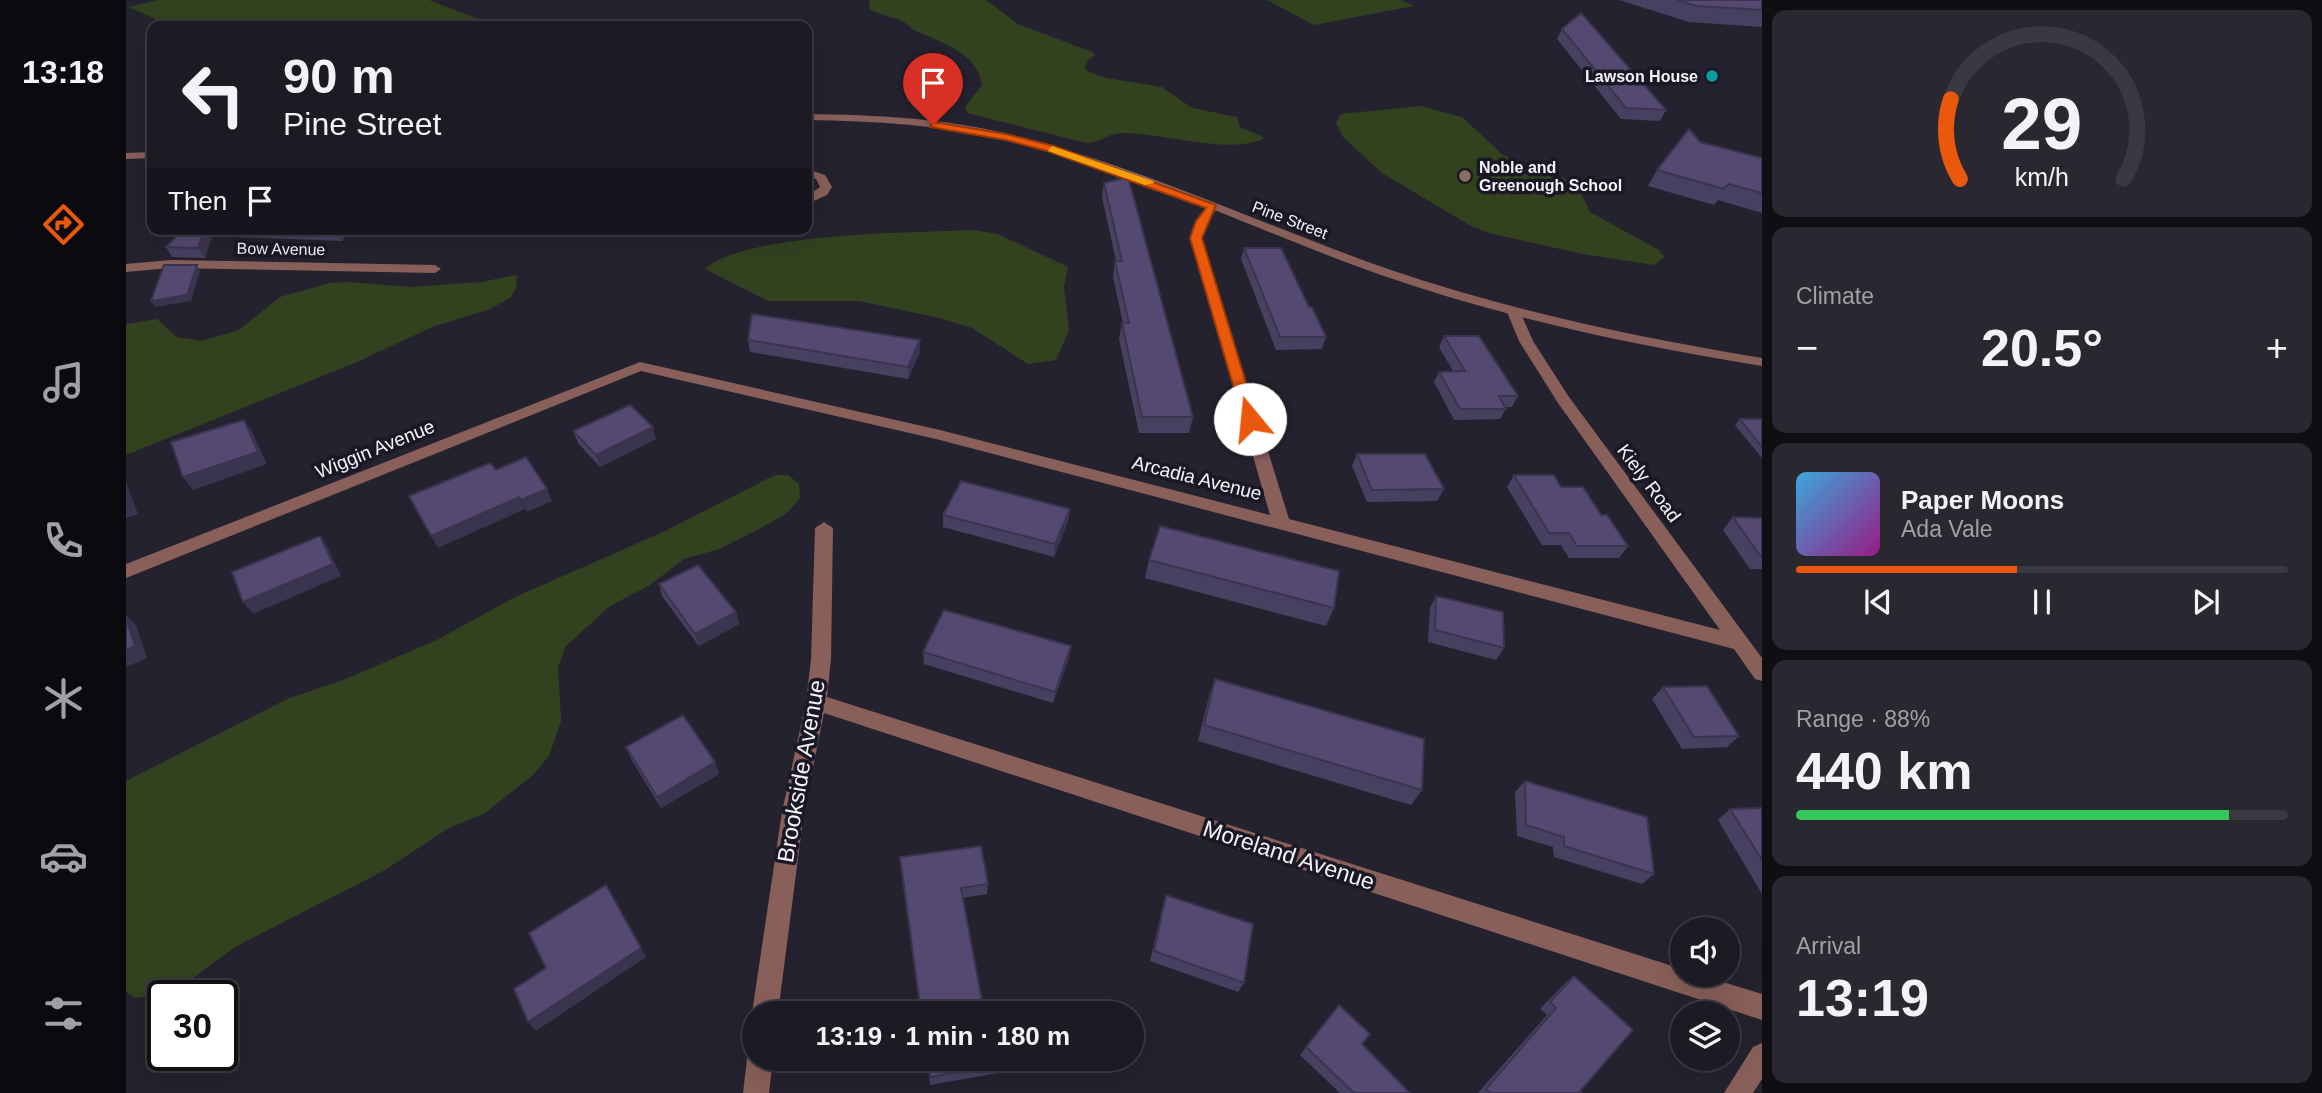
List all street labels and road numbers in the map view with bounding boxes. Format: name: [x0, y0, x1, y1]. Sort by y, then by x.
street label: Pine Street: [1250, 198, 1331, 242]
street label: Bow Avenue: [237, 240, 326, 258]
street label: Wiggin Avenue: [312, 416, 438, 482]
street label: Kiely Road: [1613, 440, 1685, 526]
street label: Arcadia Avenue: [1130, 452, 1264, 504]
street label: Brookside Avenue: [772, 678, 830, 864]
street label: Moreland Avenue: [1200, 815, 1378, 895]

